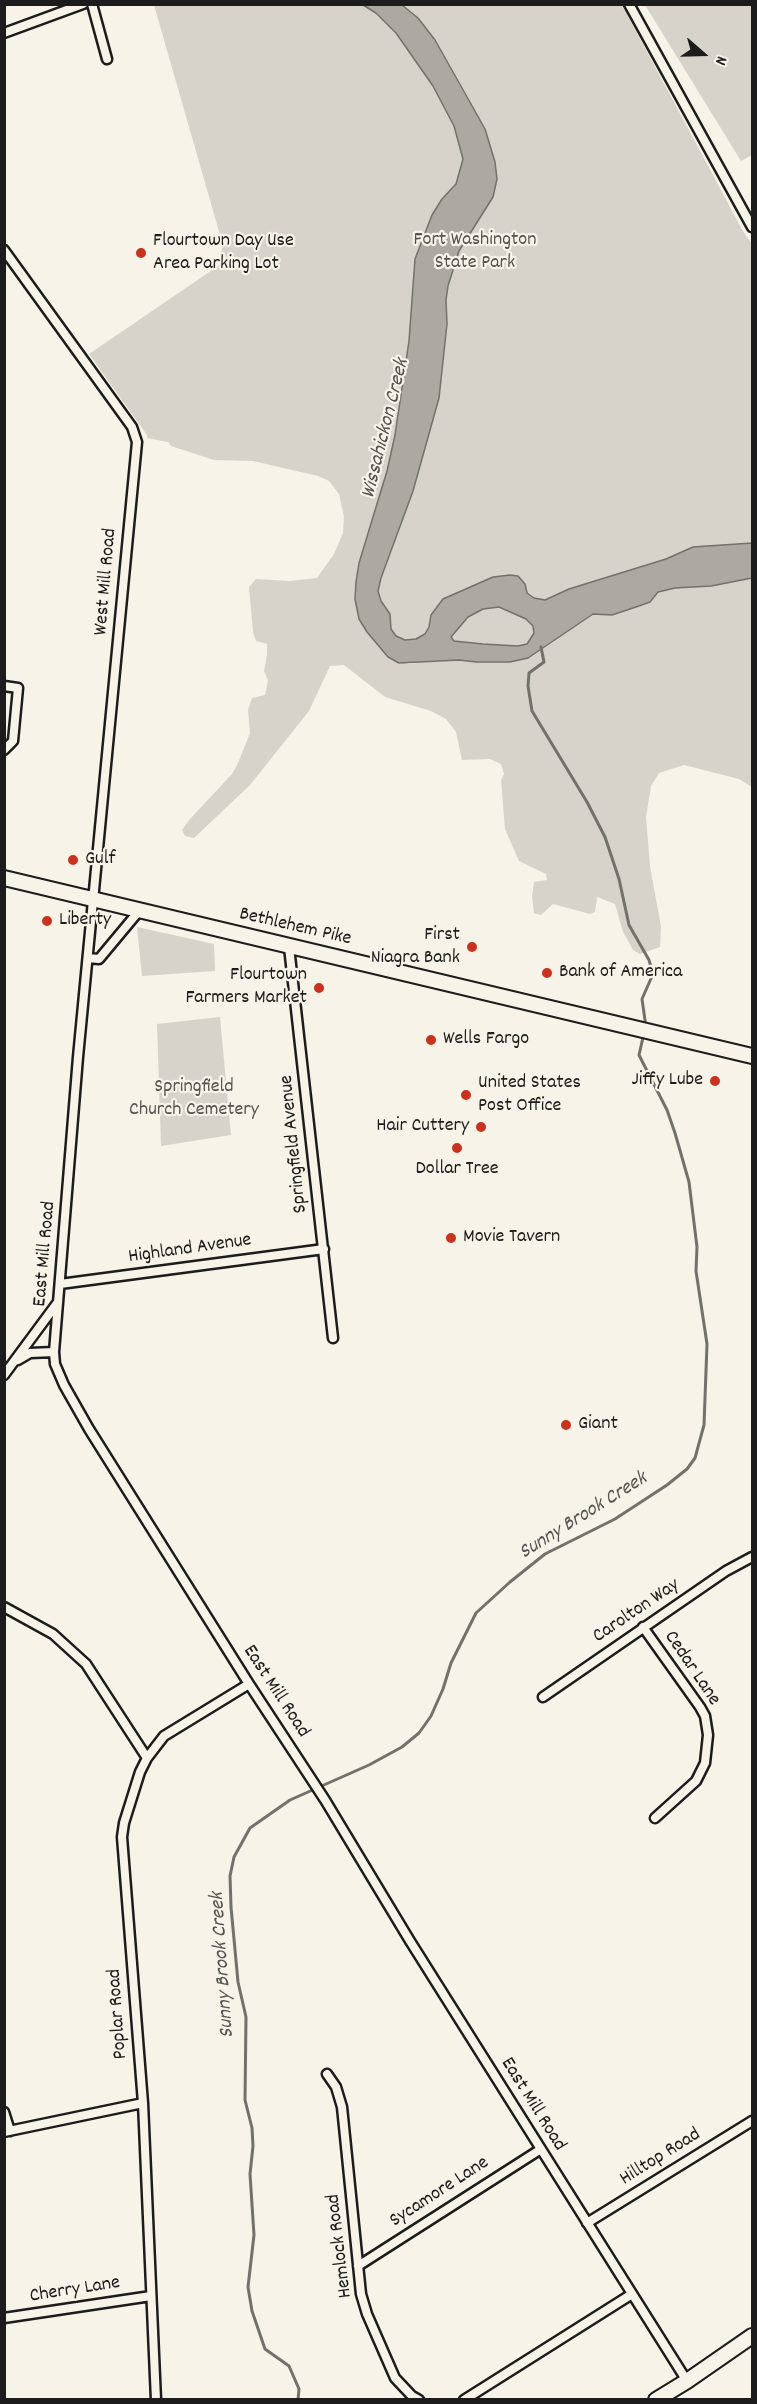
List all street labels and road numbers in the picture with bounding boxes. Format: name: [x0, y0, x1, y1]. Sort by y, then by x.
street label: West Mill Road: [90, 527, 124, 637]
street label: Bethlehem Pike: [237, 903, 353, 953]
street label: Springfield Avenue: [276, 1074, 314, 1214]
street label: East Mill Road: [29, 1200, 63, 1308]
street label: Highland Avenue: [127, 1229, 253, 1271]
street label: Carolton Way: [589, 1574, 685, 1650]
street label: Cedar Lane: [657, 1627, 725, 1711]
street label: East Mill Road: [236, 1641, 314, 1743]
street label: Poplar Road: [104, 1968, 134, 2060]
street label: East Mill Road: [494, 2054, 570, 2156]
street label: Hilltop Road: [616, 2124, 706, 2192]
street label: Sycamore Lane: [386, 2152, 494, 2234]
street label: Hemlock Road: [323, 2193, 359, 2299]
street label: Cherry Lane: [28, 2272, 122, 2310]

